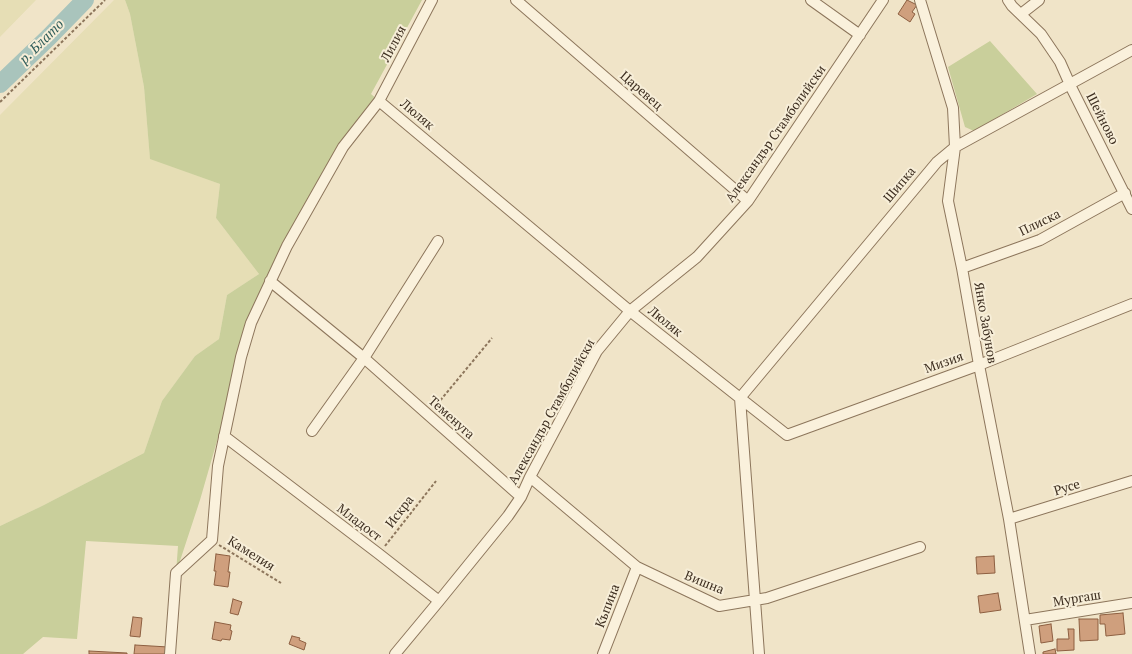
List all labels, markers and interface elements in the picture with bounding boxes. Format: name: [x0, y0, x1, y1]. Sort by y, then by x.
water label: р. Блато: [16, 16, 68, 68]
street label: Лилия: [378, 23, 410, 65]
street label: Александър Стамболийски: [723, 62, 829, 206]
street label: Царевец: [617, 68, 665, 114]
street label: Шейново: [1082, 91, 1122, 147]
street label: Люляк: [397, 96, 437, 134]
street label: Шипка: [881, 164, 919, 206]
street label: Плиска: [1017, 206, 1063, 240]
street label: Янко Забунов: [970, 281, 1000, 365]
street label: Люляк: [645, 304, 685, 340]
street label: Александър Стамболийски: [505, 337, 599, 487]
street label: Мизия: [922, 349, 966, 377]
street label: Теменуга: [425, 393, 477, 443]
street label: Русе: [1052, 477, 1082, 499]
street label: Искра: [383, 493, 417, 531]
street label: Младост: [334, 501, 384, 545]
street label: Камелия: [225, 533, 277, 575]
street label: Вишна: [682, 568, 726, 598]
street label: Къпина: [593, 582, 623, 630]
street label: Мургаш: [1052, 588, 1102, 610]

